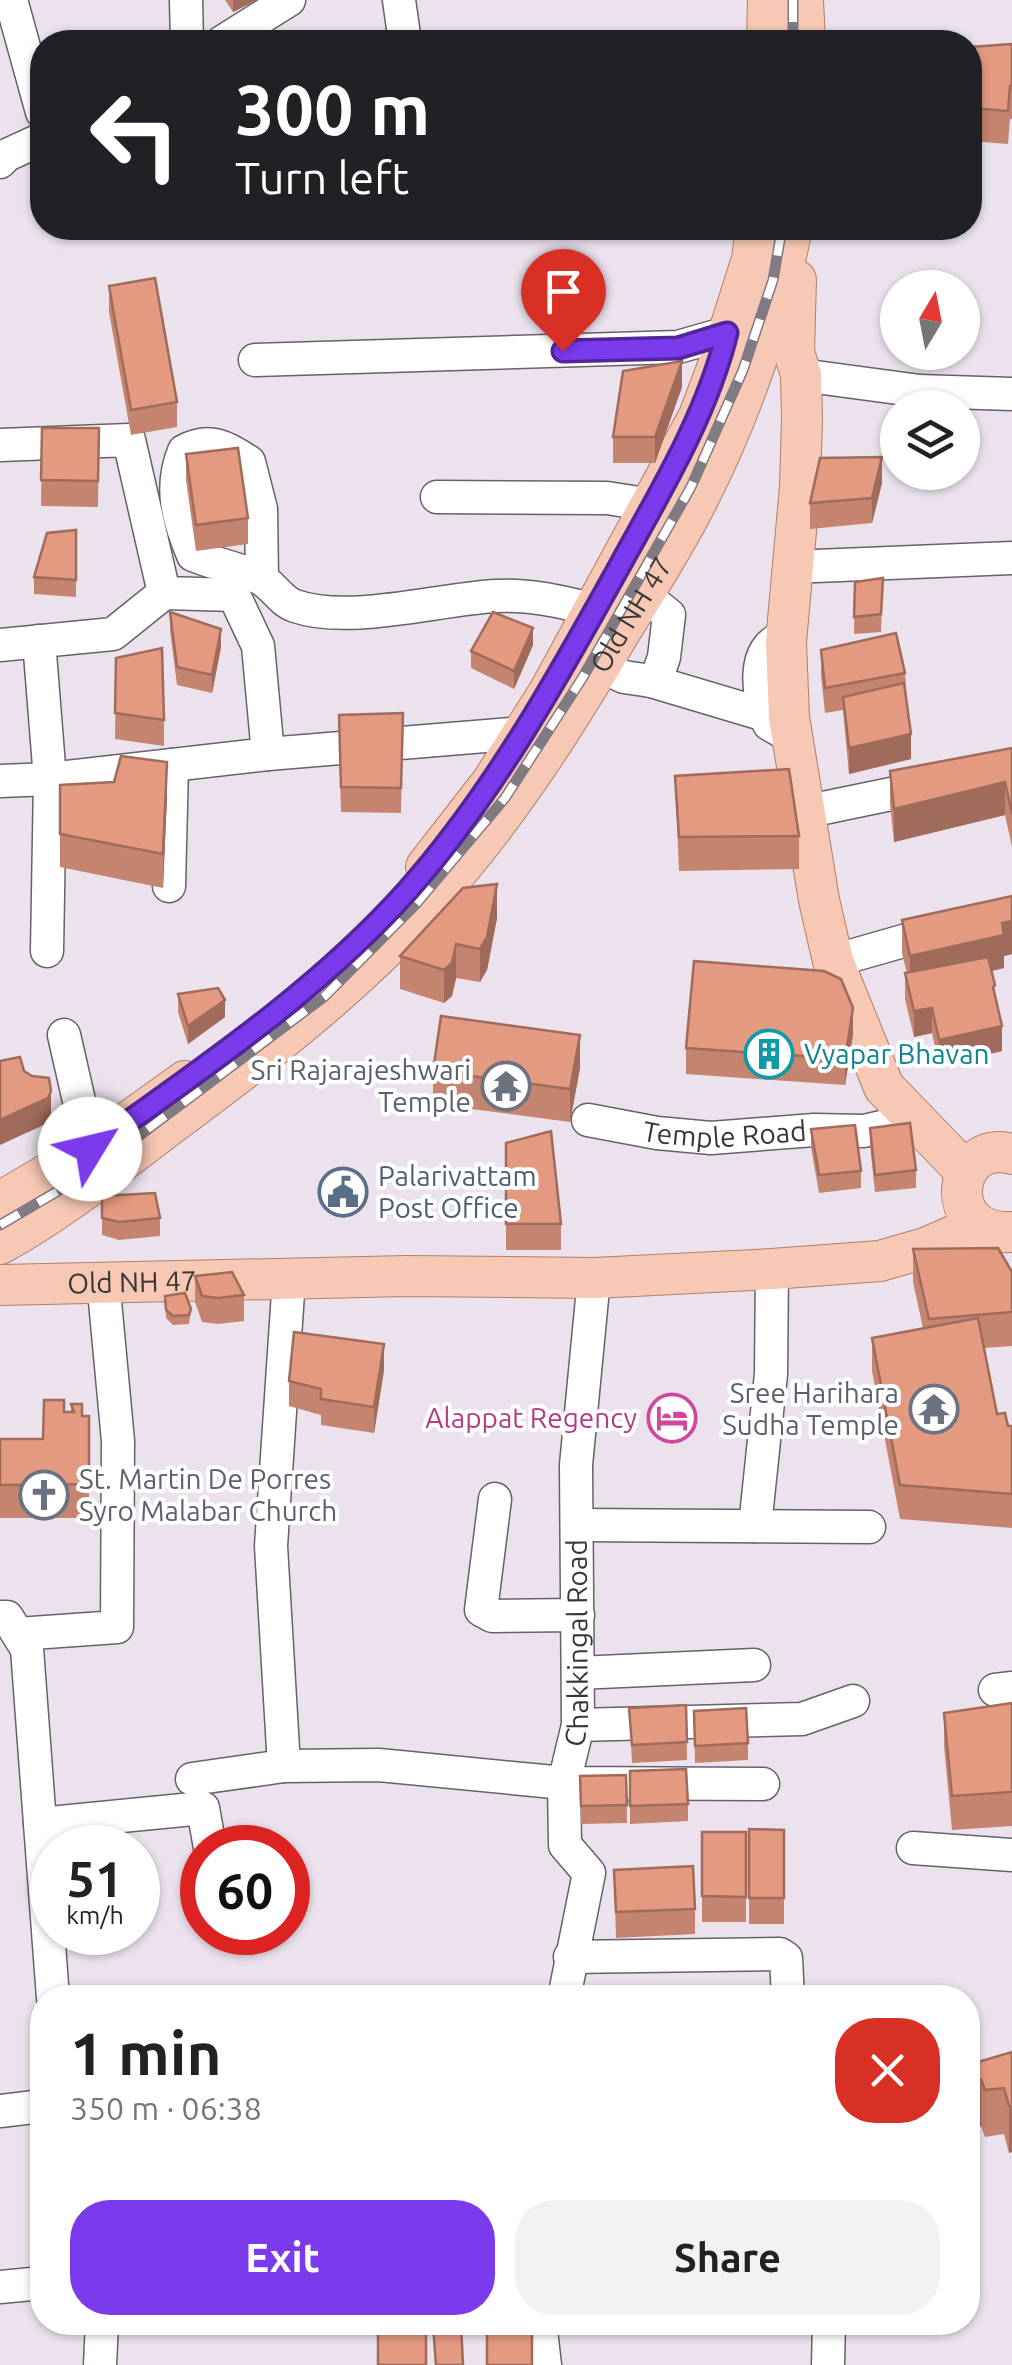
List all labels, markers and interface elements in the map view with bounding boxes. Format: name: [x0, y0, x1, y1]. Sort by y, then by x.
icon: left: [70, 70, 200, 200]
text: 300 m: [235, 70, 430, 148]
text: Turn left: [235, 152, 409, 203]
pin: [521, 249, 606, 352]
icon: arrive: [536, 264, 591, 319]
north arrow: [880, 270, 980, 370]
map controls: [880, 270, 980, 490]
button: layers: [880, 390, 980, 490]
street label: Old NH 47: [584, 551, 677, 678]
building icon: Vyapar Bhavan: [743, 1028, 795, 1080]
place label: Vyapar Bhavan: [804, 1038, 990, 1069]
place label: Sri Rajarajeshwari Temple: [251, 1054, 471, 1117]
temple icon: Sri Rajarajeshwari Temple: [480, 1060, 532, 1112]
position arrow: [38, 1097, 142, 1201]
street label: Temple Road: [640, 1115, 807, 1153]
place label: Palarivattam Post Office: [378, 1160, 537, 1223]
public building icon: Palarivattam Post Office: [317, 1166, 369, 1218]
street label: Old NH 47: [67, 1265, 197, 1299]
place label: Sree Harihara Sudha Temple: [722, 1377, 899, 1440]
temple icon: Sree Harihara Sudha Temple: [908, 1383, 960, 1435]
hotel icon: Alappat Regency: [646, 1392, 698, 1444]
place label: Alappat Regency: [425, 1402, 637, 1433]
place label: St. Martin De Porres Syro Malabar Church: [79, 1463, 337, 1526]
church icon: St. Martin De Porres Syro Malabar Church: [18, 1469, 70, 1521]
street label: Chakkingal Road: [557, 1539, 593, 1750]
speed limit sign: 60: [180, 1825, 310, 1955]
text: 51: [67, 1850, 123, 1906]
text: km/h: [66, 1901, 124, 1929]
button: close: [835, 2018, 940, 2123]
text: 1 min: [70, 2019, 222, 2086]
text: 350 m · 06:38: [70, 2090, 262, 2126]
button: Exit: [70, 2200, 495, 2315]
button: Share: [515, 2200, 940, 2315]

